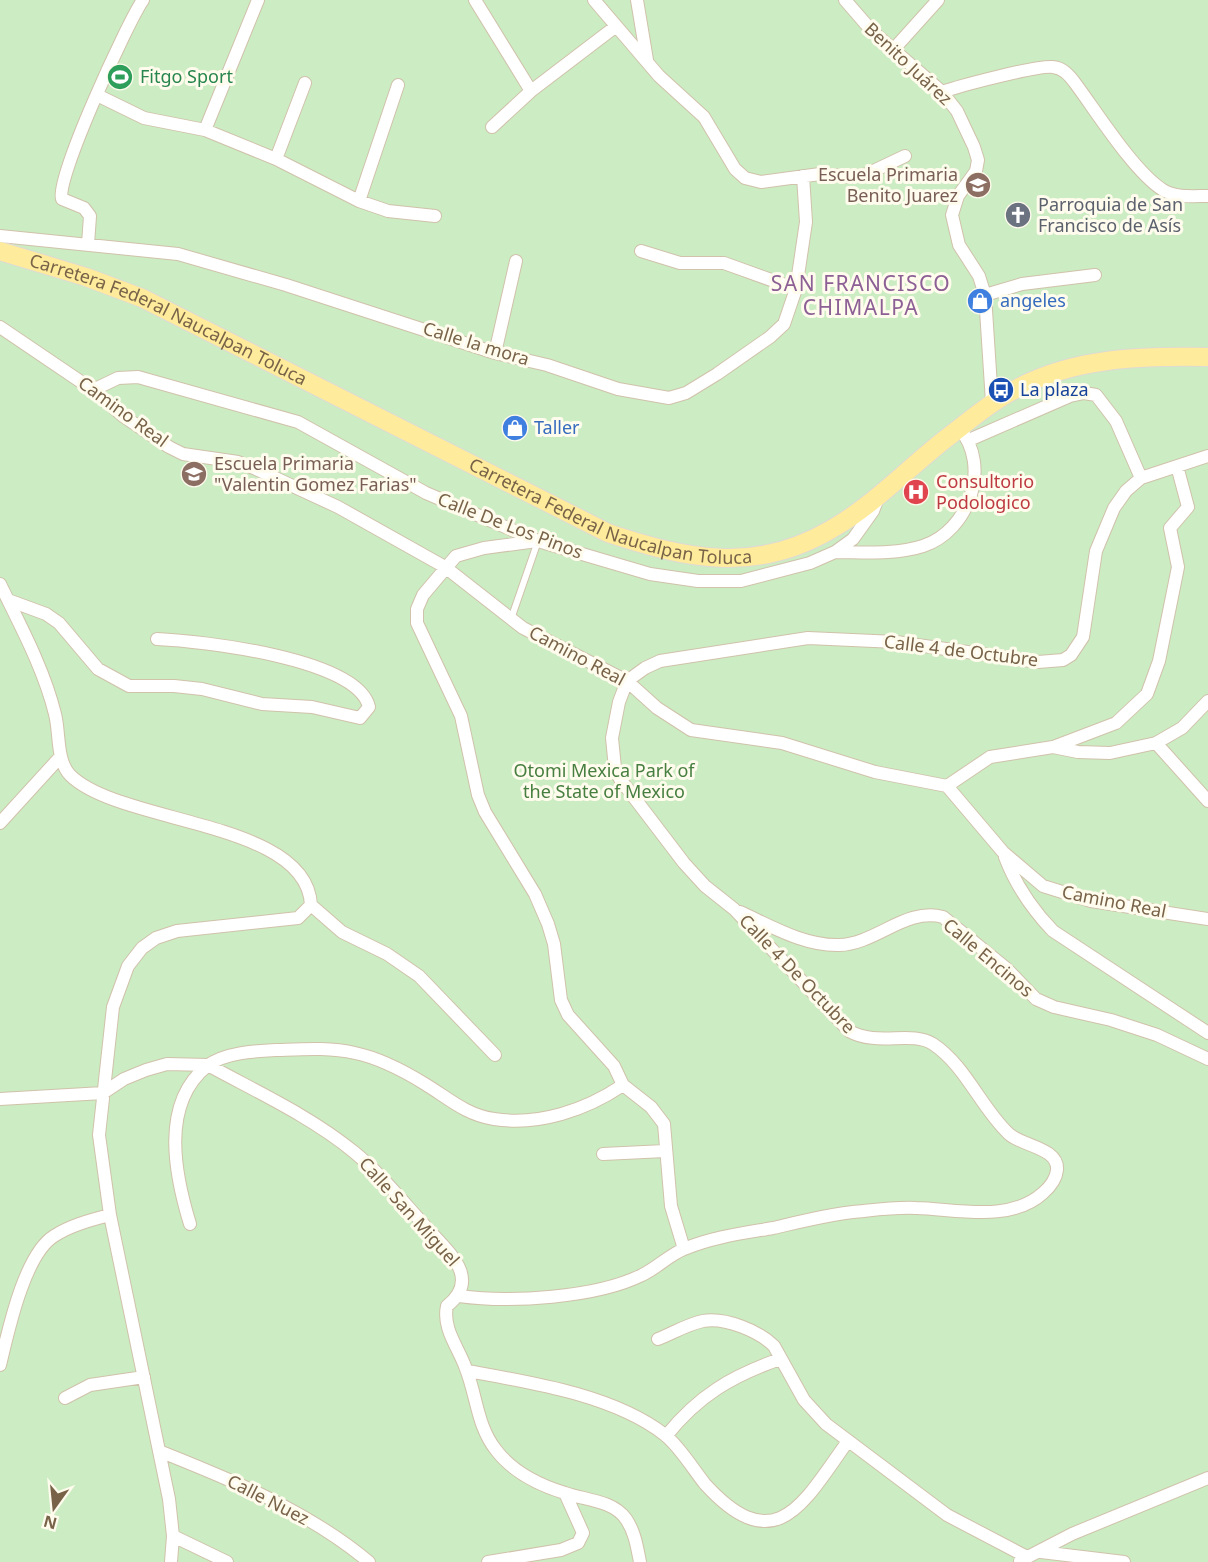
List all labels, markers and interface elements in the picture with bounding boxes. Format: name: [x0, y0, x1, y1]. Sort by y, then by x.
street label: Benito Juárez: [860, 17, 958, 110]
sports icon: Fitgo Sport: [105, 62, 135, 92]
place label: Fitgo Sport: [140, 64, 233, 88]
place label: Escuela Primaria Benito Juarez: [818, 162, 958, 207]
school or university icon: Escuela Primaria Benito Juarez: [963, 170, 993, 200]
place label: Parroquia de San Francisco de Asís: [1038, 192, 1183, 237]
church icon: Parroquia de San Francisco de Asís: [1003, 200, 1033, 230]
street label: Carretera Federal Naucalpan Toluca: [27, 248, 311, 390]
district label: SAN FRANCISCO CHIMALPA: [771, 269, 951, 321]
shop icon: angeles: [965, 286, 995, 316]
place label: angeles: [1000, 288, 1066, 312]
street label: Calle la mora: [420, 315, 532, 371]
street label: Camino Real: [74, 370, 173, 452]
bus stop icon: La plaza: [986, 375, 1016, 405]
place label: La plaza: [1020, 377, 1089, 401]
shop icon: Taller: [500, 413, 530, 443]
place label: Taller: [534, 415, 580, 439]
place label: Escuela Primaria "Valentin Gomez Farias": [214, 451, 417, 496]
street label: Carretera Federal Naucalpan Toluca: [465, 452, 753, 569]
school or university icon: Escuela Primaria "Valentin Gomez Farias": [179, 459, 209, 489]
place label: Consultorio Podologico: [936, 469, 1034, 514]
hospital icon: Consultorio Podologico: [901, 477, 931, 507]
street label: Calle De Los Pinos: [434, 486, 586, 564]
street label: Camino Real: [525, 620, 630, 691]
street label: Calle 4 de Octubre: [883, 629, 1040, 671]
park label: Otomi Mexica Park of the State of Mexico: [513, 758, 695, 803]
street label: Camino Real: [1060, 879, 1168, 923]
street label: Calle 4 De Octubre: [734, 908, 861, 1038]
street label: Calle Encinos: [939, 912, 1039, 1002]
street label: Calle San Miguel: [354, 1152, 465, 1271]
street label: Calle Nuez: [223, 1468, 313, 1530]
north arrow: [24, 1478, 84, 1538]
text: N: [41, 1510, 59, 1535]

